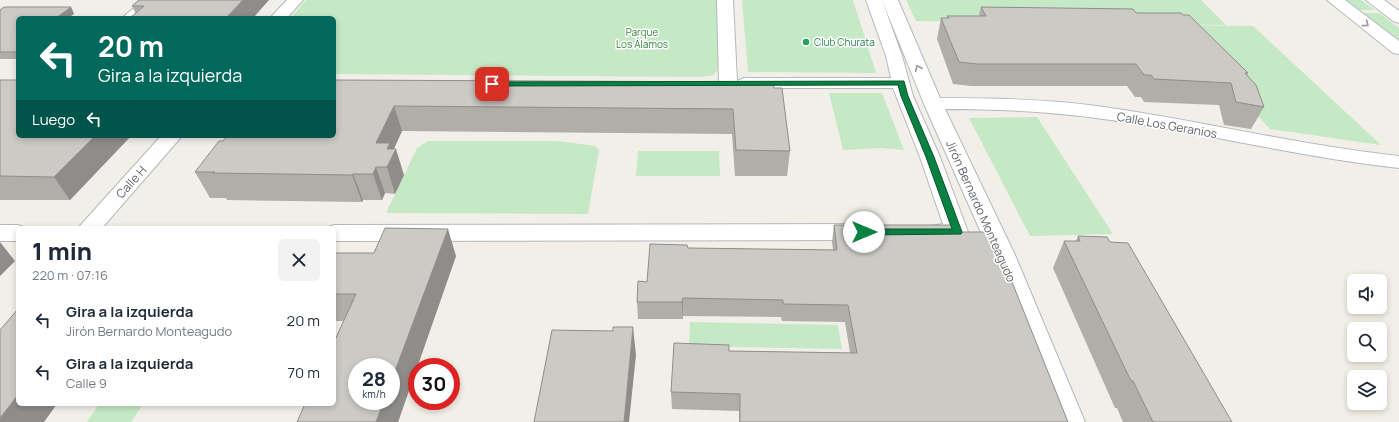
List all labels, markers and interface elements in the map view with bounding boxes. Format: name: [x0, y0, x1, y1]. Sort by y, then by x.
one-way arrow: [1362, 19, 1369, 26]
park label: Parque Los Álamos: [616, 25, 668, 51]
text: 20 m: [98, 27, 164, 65]
icon: left: [32, 32, 84, 84]
place label: Club Churata: [814, 35, 875, 49]
marker: Club Churata: [801, 37, 811, 47]
text: Gira a la izquierda: [98, 63, 242, 87]
one-way arrow: [915, 64, 923, 71]
pin: [475, 67, 509, 101]
icon: arrive: [481, 73, 503, 95]
icon: left: [83, 108, 105, 130]
street label: Calle Los Geranios: [1115, 108, 1219, 142]
text: Luego: [32, 109, 75, 130]
street label: Jirón Bernardo Monteagudo: [942, 137, 1020, 285]
street label: Calle H: [112, 162, 150, 202]
position arrow: [843, 211, 885, 253]
text: 1 min: [32, 234, 92, 267]
button: close: [278, 239, 320, 281]
text: 220 m · 07:16: [32, 266, 108, 284]
map controls: [1347, 274, 1387, 410]
button: sound: [1347, 274, 1387, 314]
text: Gira a la izquierda: [66, 301, 193, 322]
icon: left: [32, 309, 54, 331]
text: 20 m: [287, 310, 320, 331]
text: Jirón Bernardo Monteagudo: [66, 322, 232, 340]
button: search: [1347, 322, 1387, 362]
text: Gira a la izquierda: [66, 353, 193, 374]
speed limit sign: 30: [408, 358, 460, 410]
icon: left: [32, 361, 54, 383]
text: 70 m: [288, 362, 320, 383]
text: 28: [362, 365, 386, 392]
button: layers: [1347, 370, 1387, 410]
text: Calle 9: [66, 374, 107, 392]
text: km/h: [362, 387, 386, 401]

